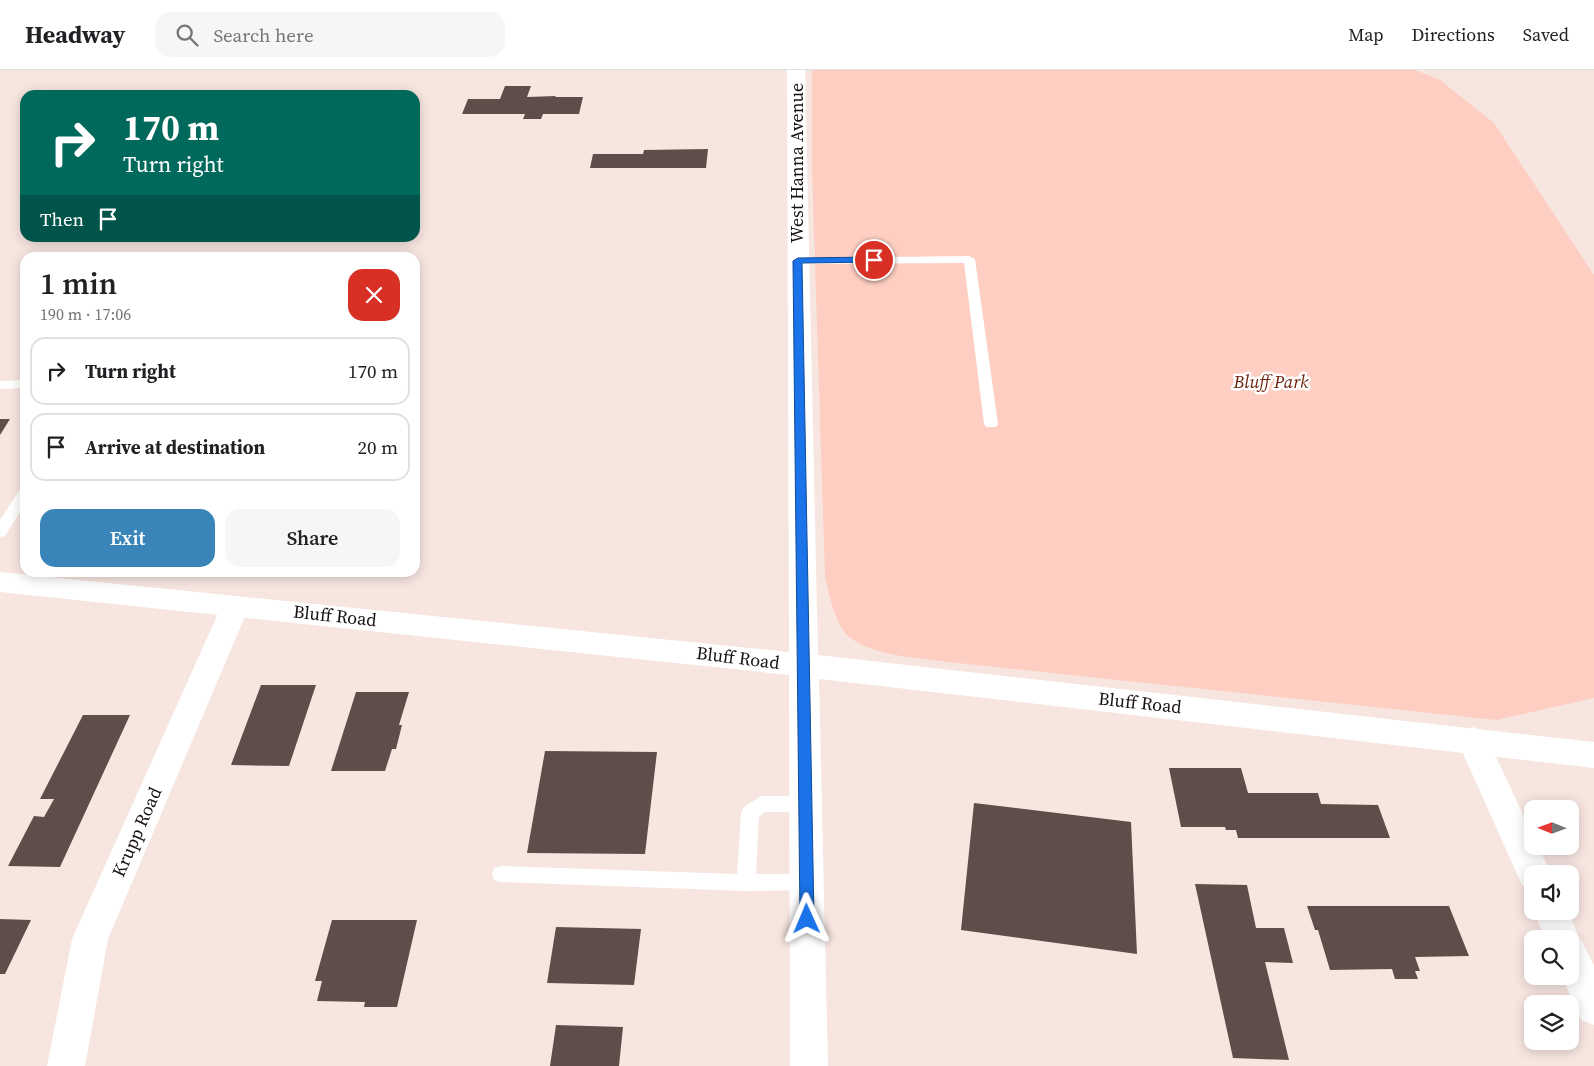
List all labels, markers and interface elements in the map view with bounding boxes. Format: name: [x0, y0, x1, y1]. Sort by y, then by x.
search box: [155, 12, 505, 57]
text: Headway: [25, 18, 125, 51]
icon: search: [173, 21, 201, 49]
text: Search here: [213, 22, 314, 48]
text: Map: [1348, 22, 1384, 47]
text: Directions: [1412, 22, 1495, 47]
text: Saved: [1523, 22, 1569, 47]
street label: West Hanna Avenue: [784, 83, 809, 243]
text: 170 m: [123, 104, 219, 152]
icon: right: [40, 110, 105, 175]
text: Turn right: [123, 149, 224, 179]
icon: arrive: [94, 205, 122, 233]
text: Then: [40, 206, 84, 232]
pin: [853, 239, 895, 281]
icon: arrive: [860, 246, 888, 274]
text: 1 min: [40, 263, 117, 304]
button: close: [348, 269, 400, 321]
text: 190 m · 17:06: [40, 303, 131, 325]
icon: right: [42, 357, 70, 385]
text: Turn right: [85, 358, 176, 384]
text: 170 m: [348, 358, 398, 384]
park label: Bluff Park: [1233, 369, 1309, 394]
icon: arrive: [42, 433, 70, 461]
text: Arrive at destination: [85, 434, 265, 460]
text: 20 m: [357, 434, 398, 460]
button: Exit: [40, 509, 215, 567]
button: Share: [225, 509, 400, 567]
street label: Bluff Road: [292, 599, 378, 632]
street label: Bluff Road: [695, 640, 781, 675]
street label: Bluff Road: [1097, 686, 1183, 719]
street label: Krupp Road: [106, 783, 167, 881]
north arrow: [1524, 800, 1579, 855]
map controls: [1524, 800, 1579, 1050]
button: sound: [1524, 865, 1579, 920]
position arrow: [780, 892, 832, 944]
button: search: [1524, 930, 1579, 985]
button: layers: [1524, 995, 1579, 1050]

